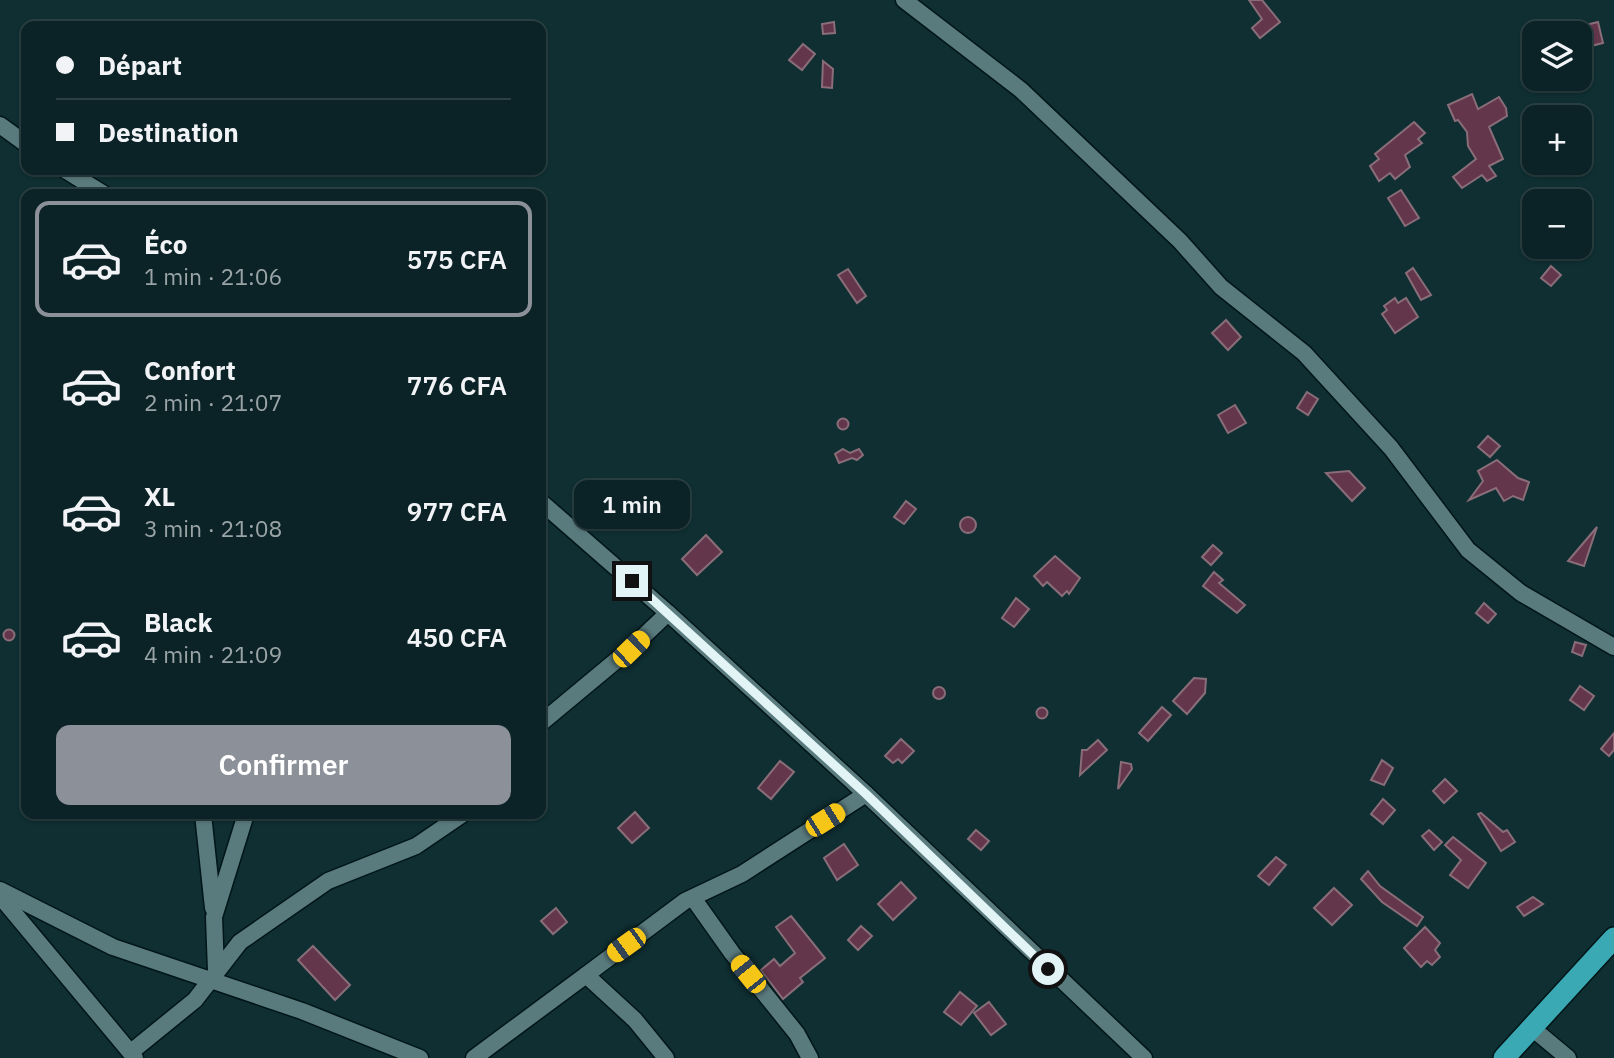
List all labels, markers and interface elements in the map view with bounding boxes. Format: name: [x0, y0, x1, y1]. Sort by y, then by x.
map controls: [1522, 21, 1592, 259]
button: layers: [1522, 21, 1592, 91]
text: Départ: [98, 48, 182, 82]
button: +: [1522, 105, 1592, 175]
text: Destination: [98, 115, 239, 149]
button: −: [1522, 189, 1592, 259]
text: Éco: [144, 227, 188, 261]
icon: car: [60, 228, 123, 291]
text: 575 CFA: [407, 242, 507, 276]
text: 1 min · 21:06: [144, 261, 282, 291]
text: Confort: [144, 353, 236, 387]
icon: car: [60, 354, 123, 417]
text: 776 CFA: [407, 368, 507, 402]
text: 2 min · 21:07: [144, 387, 282, 417]
text: XL: [144, 479, 175, 513]
icon: car: [60, 480, 123, 543]
callout: 1 min: [574, 480, 690, 528]
text: 1 min: [602, 489, 662, 519]
text: 977 CFA: [407, 494, 507, 528]
text: 3 min · 21:08: [144, 513, 282, 543]
route end: [616, 565, 648, 597]
text: Black: [144, 605, 212, 639]
icon: car: [60, 606, 123, 669]
text: 450 CFA: [407, 620, 507, 654]
car: [609, 627, 654, 671]
text: 4 min · 21:09: [144, 639, 282, 669]
button: Confirmer: [56, 725, 511, 805]
car: [802, 800, 849, 840]
car: [603, 924, 650, 966]
car: [727, 951, 770, 997]
route start: [1032, 953, 1064, 985]

